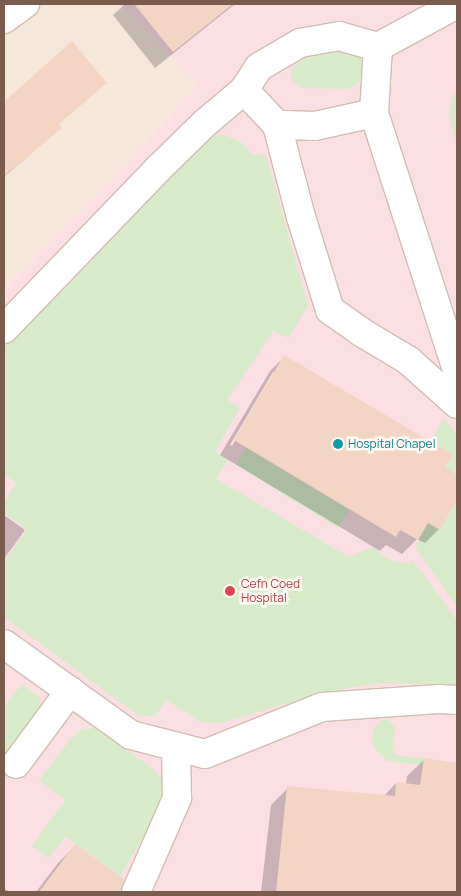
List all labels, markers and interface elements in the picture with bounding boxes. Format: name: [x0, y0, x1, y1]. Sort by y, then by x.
place label: Hospital Chapel: [348, 437, 435, 451]
marker: Hospital Chapel: [332, 438, 344, 450]
place label: Cefn Coed Hospital: [241, 577, 300, 605]
marker: Cefn Coed Hospital: [223, 584, 237, 598]

